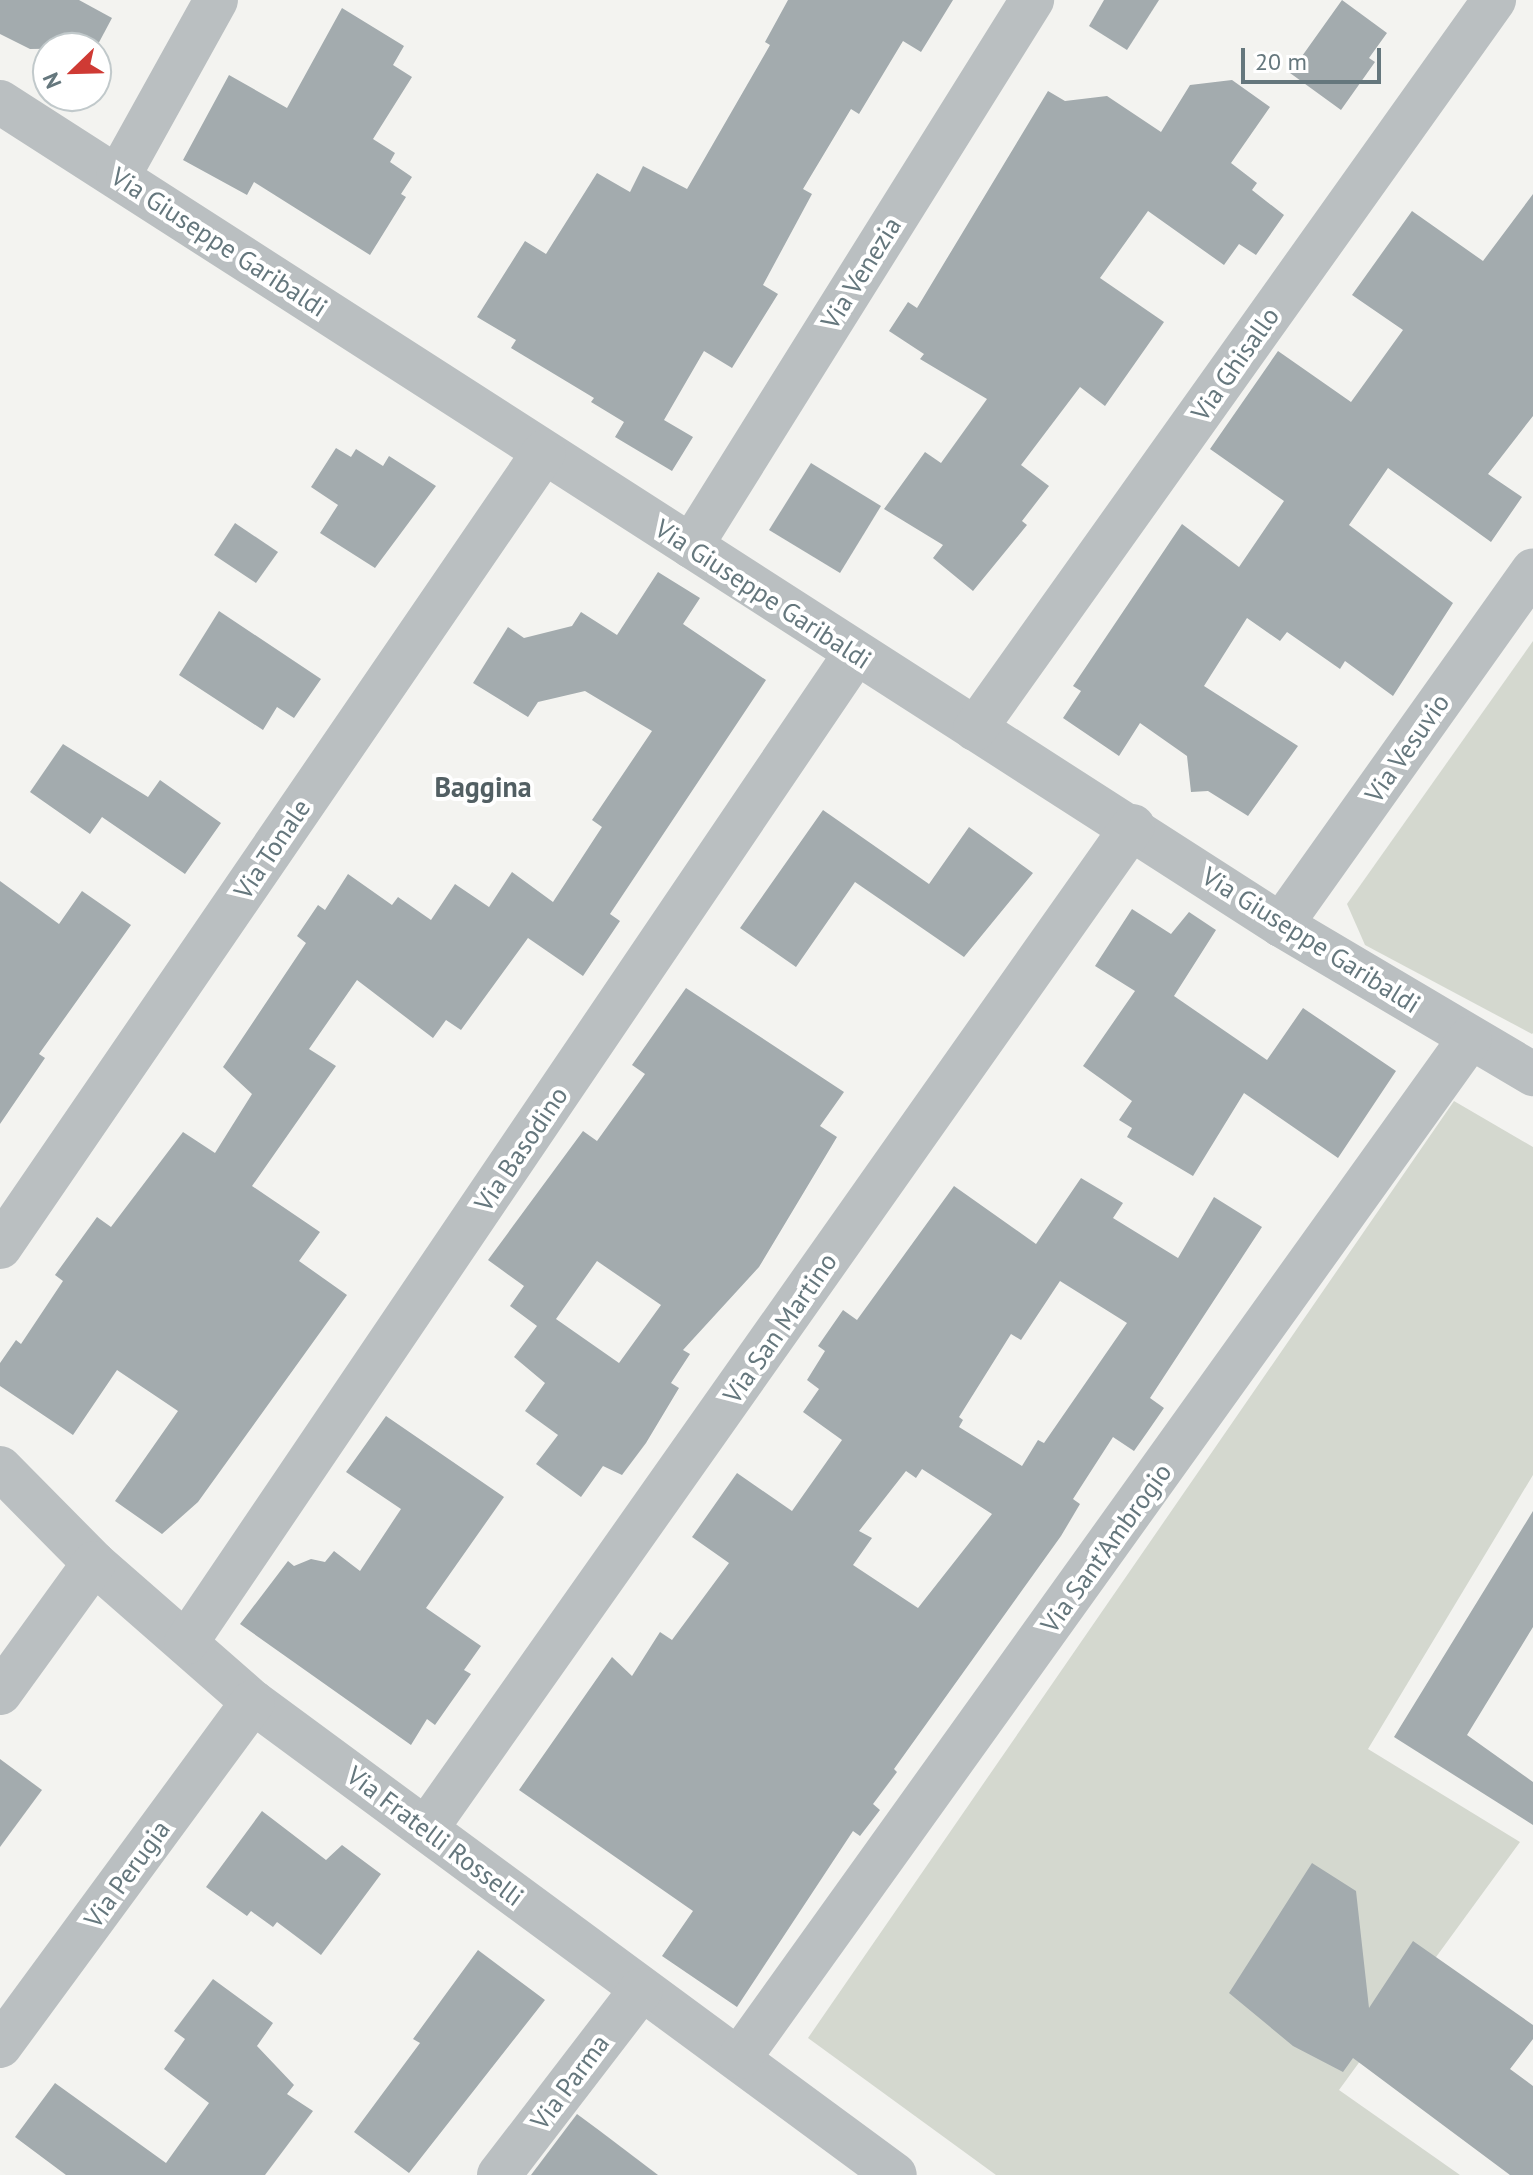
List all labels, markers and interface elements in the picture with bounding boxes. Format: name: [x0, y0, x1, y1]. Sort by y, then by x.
north arrow: [32, 32, 112, 112]
scale bar: [1245, 32, 1385, 82]
text: 20 m: [1255, 46, 1307, 77]
text: N: [36, 68, 67, 93]
street label: Via Giuseppe Garibaldi: [105, 161, 333, 323]
street label: Via Venezia: [814, 211, 908, 335]
street label: Via Ghisallo: [1184, 301, 1286, 427]
street label: Via Giuseppe Garibaldi: [649, 513, 877, 675]
street label: Via Vesuvio: [1358, 687, 1456, 809]
district label: Baggina: [434, 770, 532, 804]
street label: Via Tonale: [227, 793, 317, 905]
street label: Via Giuseppe Garibaldi: [1196, 860, 1426, 1020]
street label: Via Basodino: [468, 1081, 574, 1217]
street label: Via San Martino: [717, 1247, 843, 1409]
street label: Via Sant'Ambrogio: [1034, 1457, 1178, 1639]
street label: Via Fratelli Rosselli: [341, 1759, 529, 1913]
street label: Via Perugia: [78, 1814, 176, 1934]
street label: Via Parma: [524, 2028, 616, 2136]

